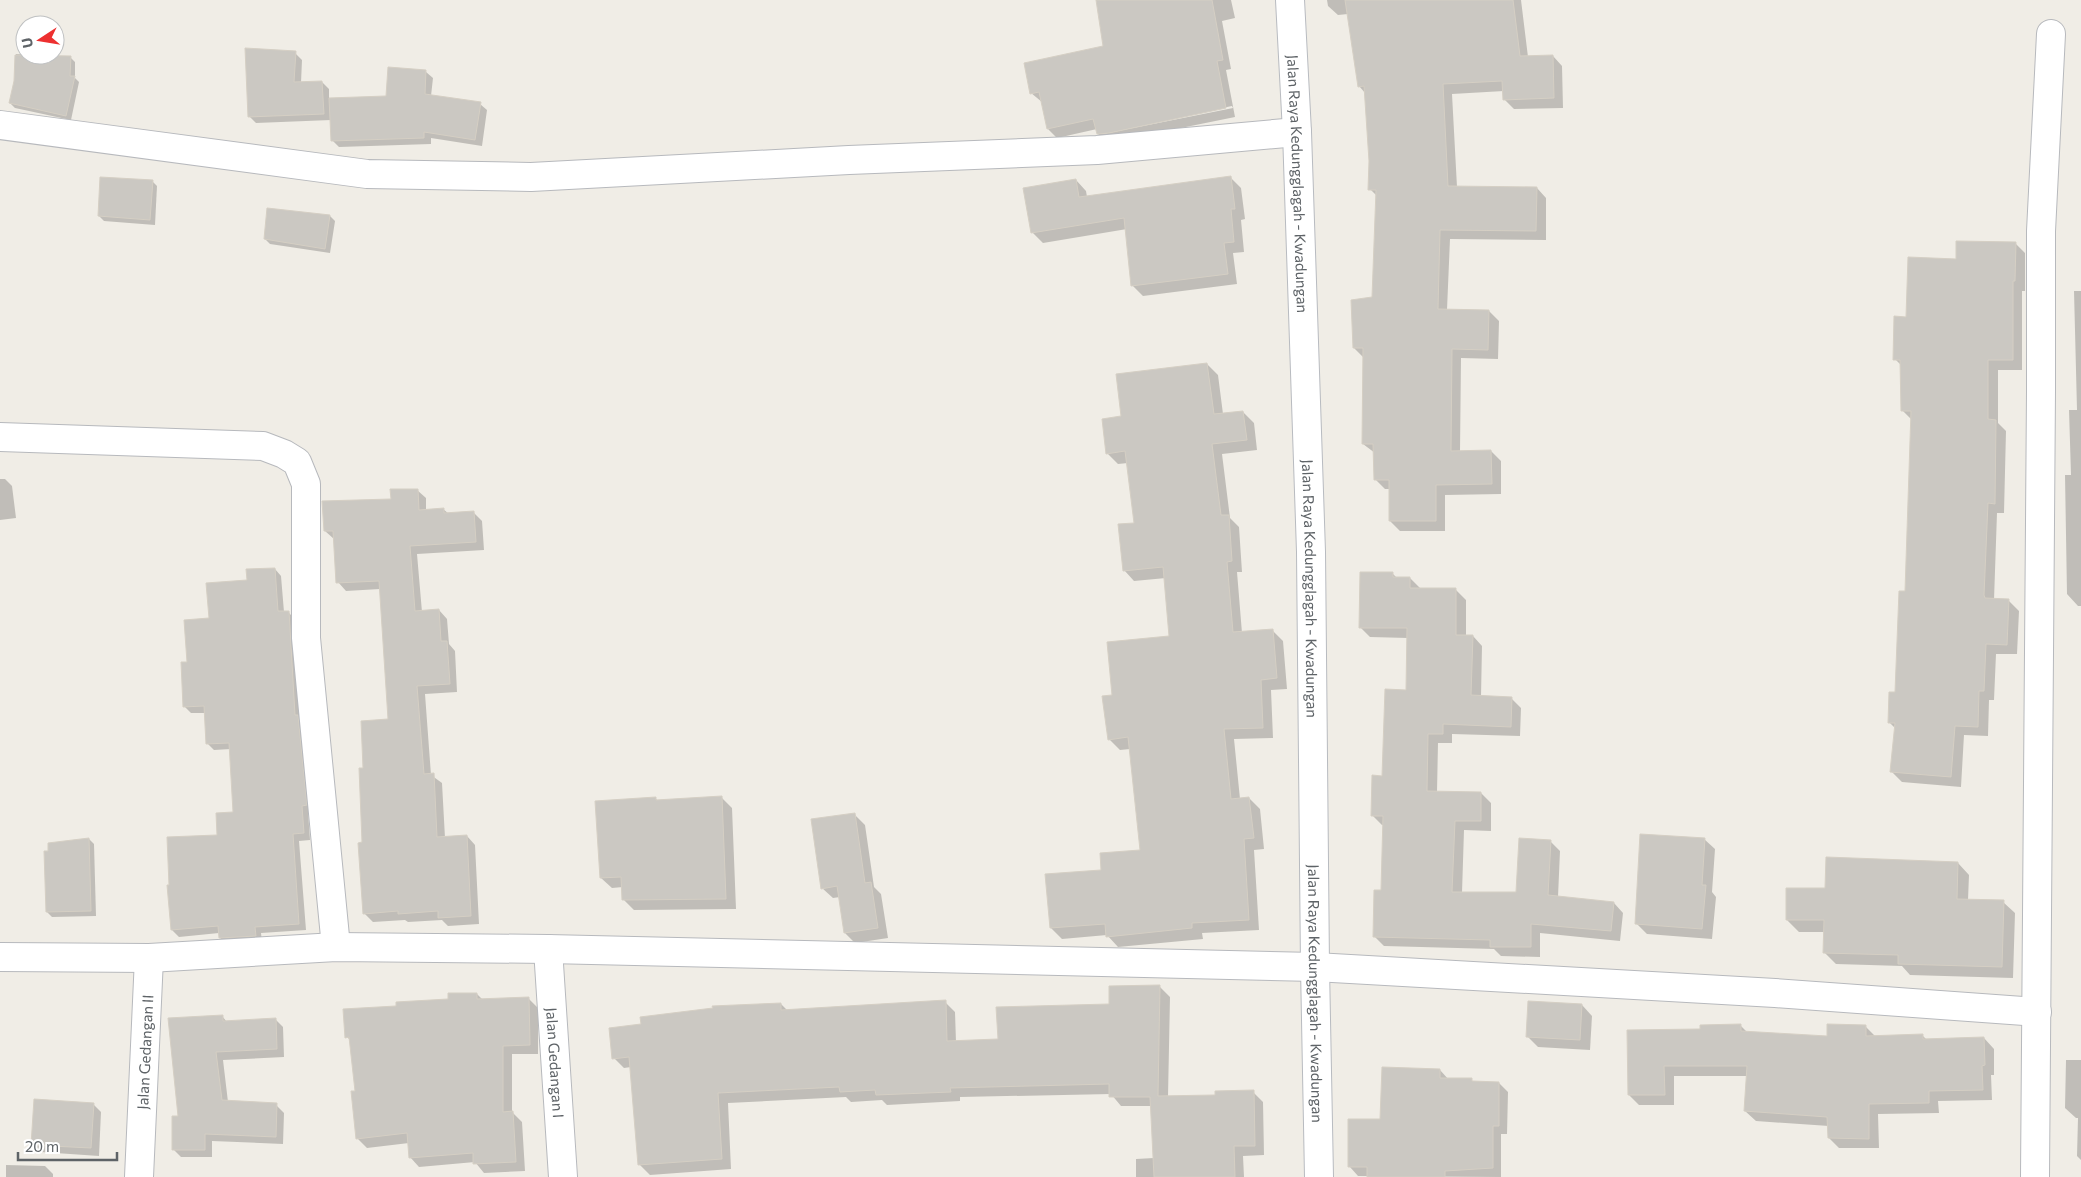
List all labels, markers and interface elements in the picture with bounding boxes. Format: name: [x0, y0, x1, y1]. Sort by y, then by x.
north arrow: [15, 15, 65, 65]
text: U: [17, 36, 36, 50]
street label: Jalan Raya Kedungglagah - Kwadungan: [1284, 54, 1312, 313]
street label: Jalan Raya Kedungglagah - Kwadungan: [1299, 459, 1322, 718]
street label: Jalan Raya Kedungglagah - Kwadungan: [1305, 864, 1327, 1123]
street label: Jalan Gedangan II: [133, 994, 156, 1110]
street label: Jalan Gedangan I: [543, 1007, 568, 1119]
scale bar: [18, 1130, 116, 1162]
text: 20 m: [25, 1137, 59, 1155]

